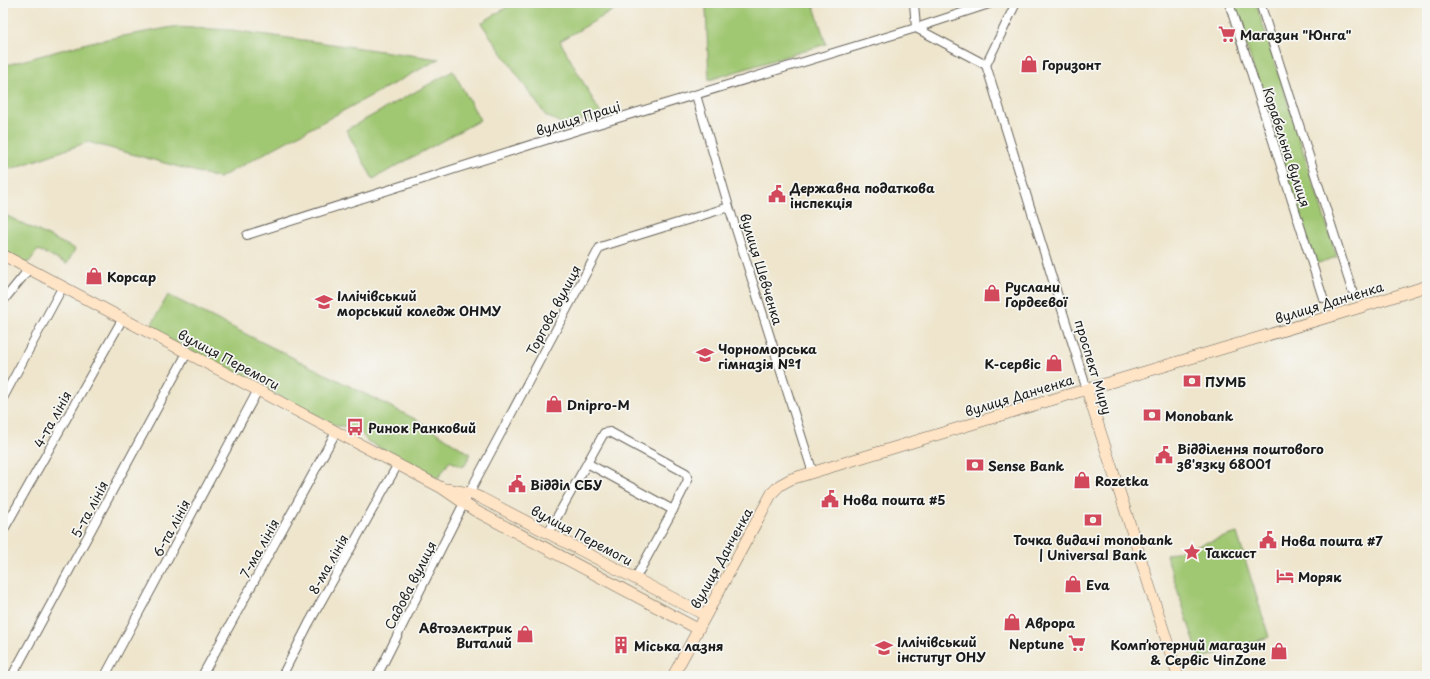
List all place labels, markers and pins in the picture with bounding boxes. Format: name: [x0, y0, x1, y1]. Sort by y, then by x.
supermarket icon: Магазин "Юнга": [1217, 24, 1237, 44]
place label: Магазин "Юнга": [1240, 25, 1352, 44]
shop icon: Горизонт: [1019, 54, 1039, 74]
place label: Горизонт: [1042, 55, 1101, 74]
place label: Державна податкова інспекція: [789, 178, 935, 212]
public building icon: Державна податкова інспекція: [767, 184, 787, 204]
shop icon: Корсар: [84, 266, 104, 286]
place label: Корсар: [107, 267, 156, 286]
place label: Руслани Гордєєвої: [1005, 277, 1069, 311]
shop icon: Руслани Гордєєвої: [982, 283, 1002, 303]
place label: Іллічівський морський коледж ОНМУ: [337, 286, 502, 320]
school or university icon: Іллічівський морський коледж ОНМУ: [314, 292, 334, 312]
place label: Чорноморська гімназія №1: [718, 339, 817, 373]
school or university icon: Чорноморська гімназія №1: [695, 345, 715, 365]
shop icon: К-сервіс: [1044, 353, 1064, 373]
place label: К-сервіс: [984, 354, 1041, 373]
bank icon: ПУМБ: [1182, 371, 1202, 391]
place label: ПУМБ: [1205, 372, 1246, 391]
shop icon: Dnipro-M: [544, 394, 564, 414]
place label: Dnipro-M: [567, 395, 630, 414]
bank icon: Monobank: [1142, 405, 1162, 425]
place label: Monobank: [1165, 406, 1234, 425]
bus stop icon: Ринок Ранковий: [345, 417, 365, 437]
place label: Ринок Ранковий: [368, 418, 476, 437]
place label: Відділення поштового зв'язку 68001: [1176, 439, 1324, 473]
public building icon: Відділення поштового зв'язку 68001: [1154, 445, 1174, 465]
bank icon: Sense Bank: [965, 455, 985, 475]
place label: Sense Bank: [988, 456, 1065, 475]
shop icon: Rozetka: [1072, 470, 1092, 490]
place label: Rozetka: [1095, 471, 1149, 490]
public building icon: Відділ СБУ: [507, 474, 527, 494]
place label: Відділ СБУ: [530, 475, 603, 494]
public building icon: Нова пошта #5: [820, 489, 840, 509]
place label: Нова пошта #5: [843, 490, 946, 509]
bank icon: Точка видачі monobank | Universal Bank: [1083, 510, 1103, 530]
place label: Точка видачі monobank | Universal Bank: [1013, 530, 1173, 564]
public building icon: Нова пошта #7: [1258, 530, 1278, 550]
place label: Нова пошта #7: [1281, 531, 1383, 550]
place icon: Таксист: [1182, 542, 1202, 562]
place label: Таксист: [1205, 543, 1257, 562]
hotel icon: Моряк: [1275, 566, 1295, 586]
place label: Моряк: [1298, 567, 1342, 586]
shop icon: Eva: [1063, 574, 1083, 594]
place label: Eva: [1086, 575, 1110, 594]
shop icon: Аврора: [1002, 612, 1022, 632]
place label: Аврора: [1024, 613, 1076, 632]
place label: Автоэлектрик Виталий: [419, 618, 513, 652]
shop icon: Автоэлектрик Виталий: [515, 624, 535, 644]
place label: Іллічівський інститут ОНУ: [897, 632, 986, 666]
supermarket icon: Neptune: [1067, 633, 1087, 653]
place label: Neptune: [1009, 634, 1064, 653]
building icon: Міська лазня: [611, 635, 631, 655]
place label: Комп’ютерний магазин & Сервіс ЧіпZone: [1111, 635, 1267, 669]
place label: Міська лазня: [634, 636, 723, 655]
school or university icon: Іллічівський інститут ОНУ: [874, 638, 894, 658]
shop icon: Комп’ютерний магазин & Сервіс ЧіпZone: [1269, 641, 1289, 661]

